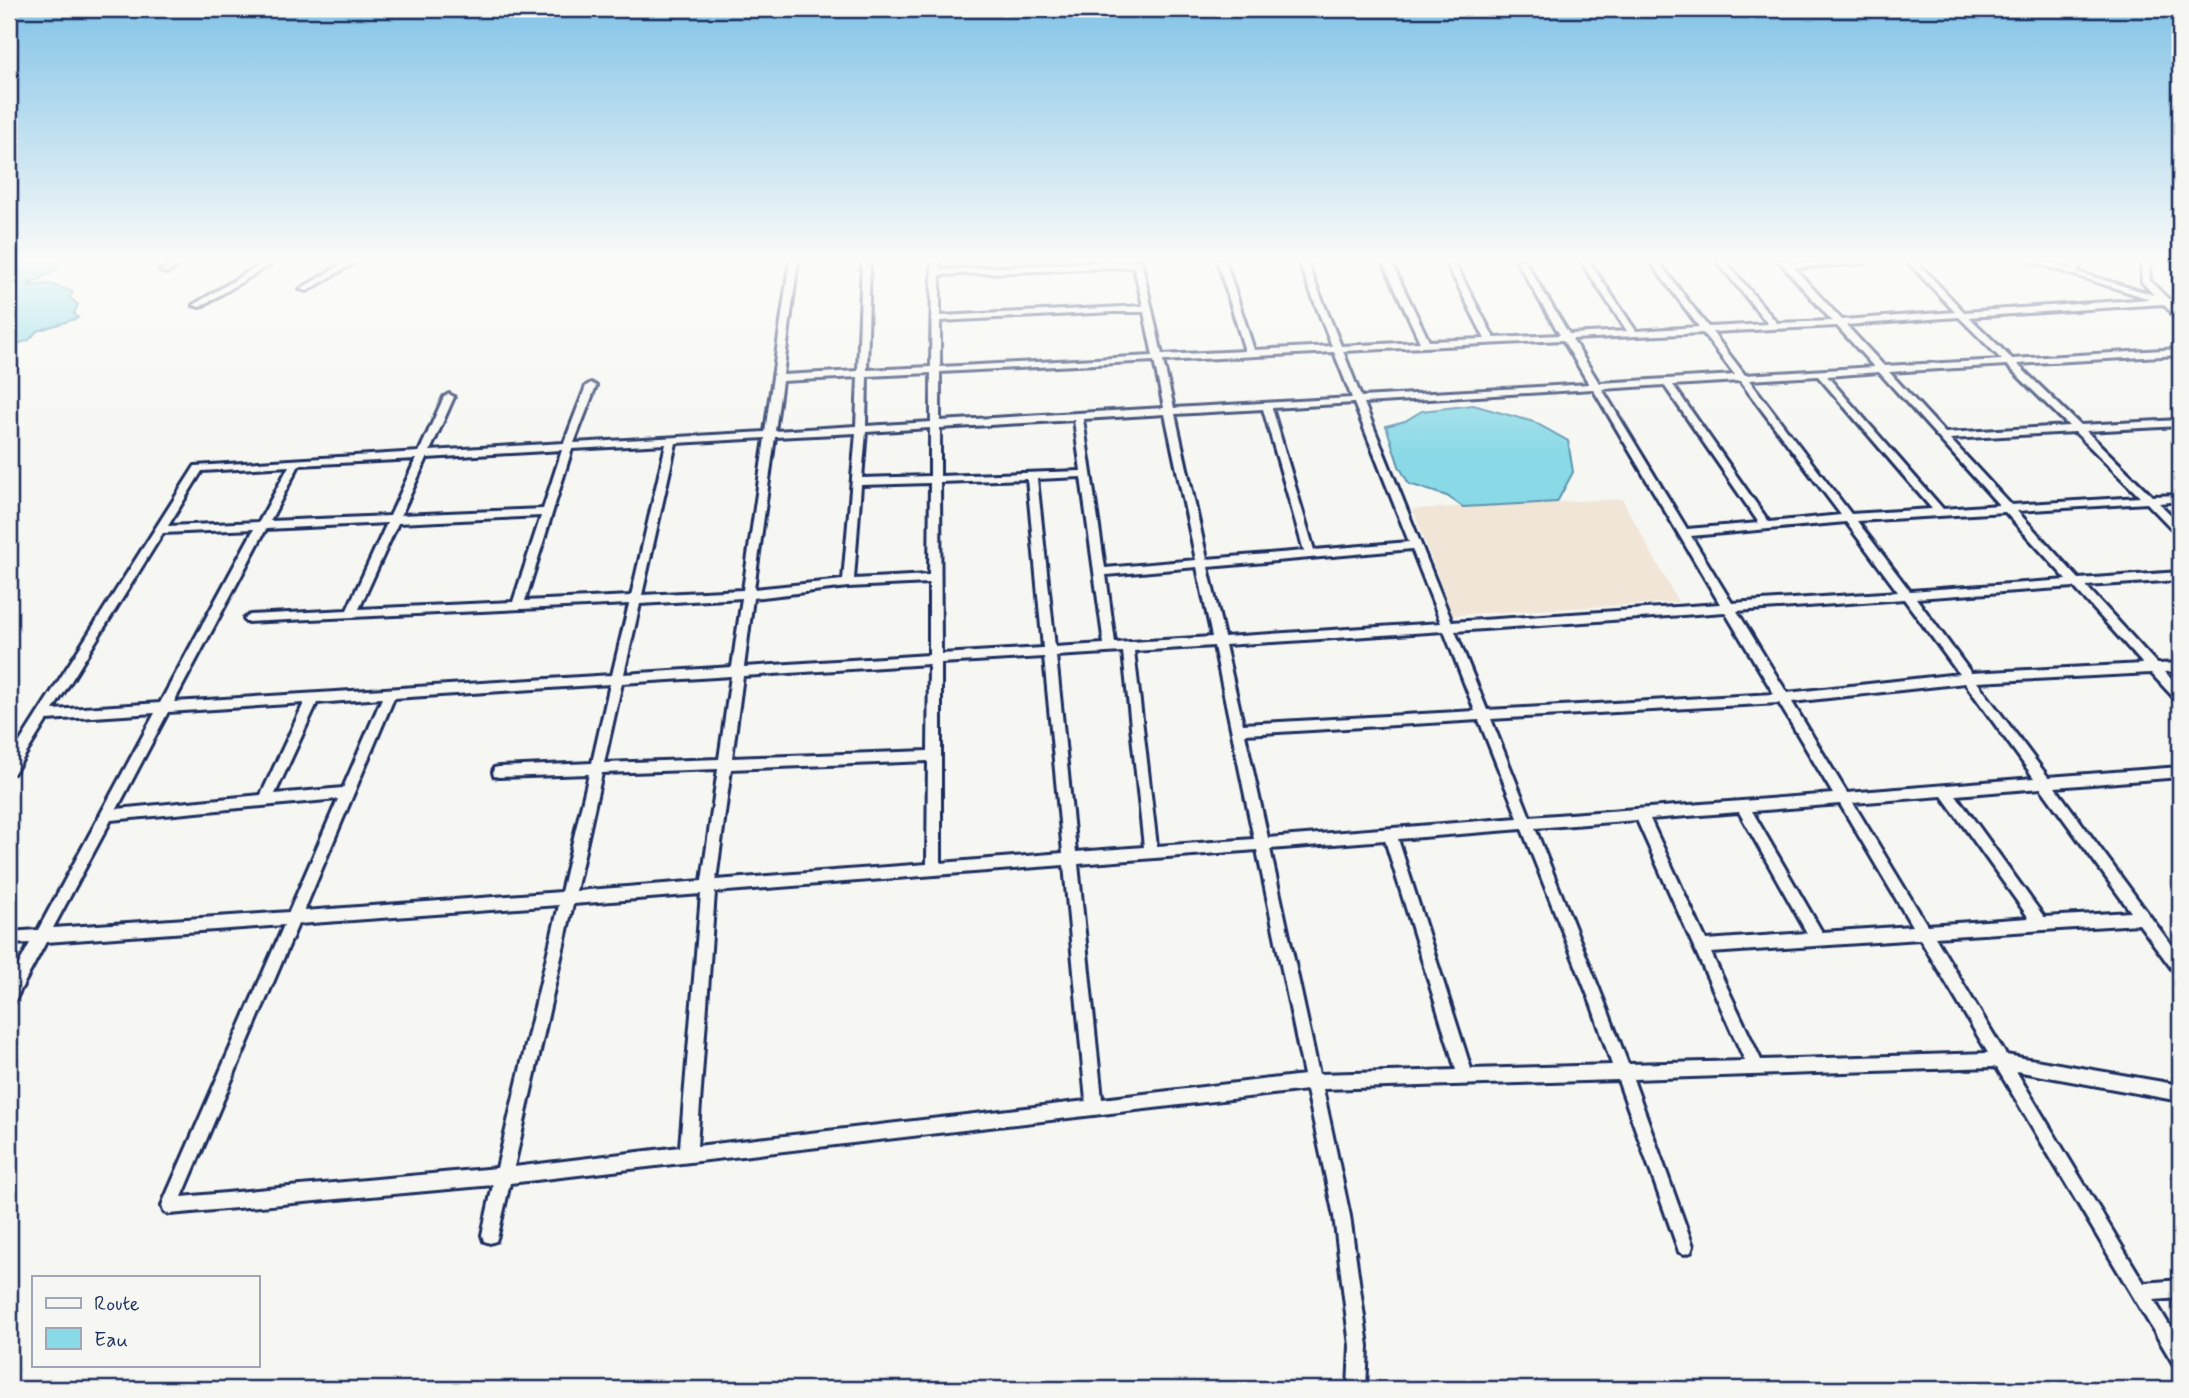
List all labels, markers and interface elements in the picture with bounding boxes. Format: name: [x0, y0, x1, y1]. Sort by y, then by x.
legend: [32, 1276, 259, 1366]
text: Route: [94, 1290, 140, 1318]
text: Eau: [94, 1326, 128, 1354]

